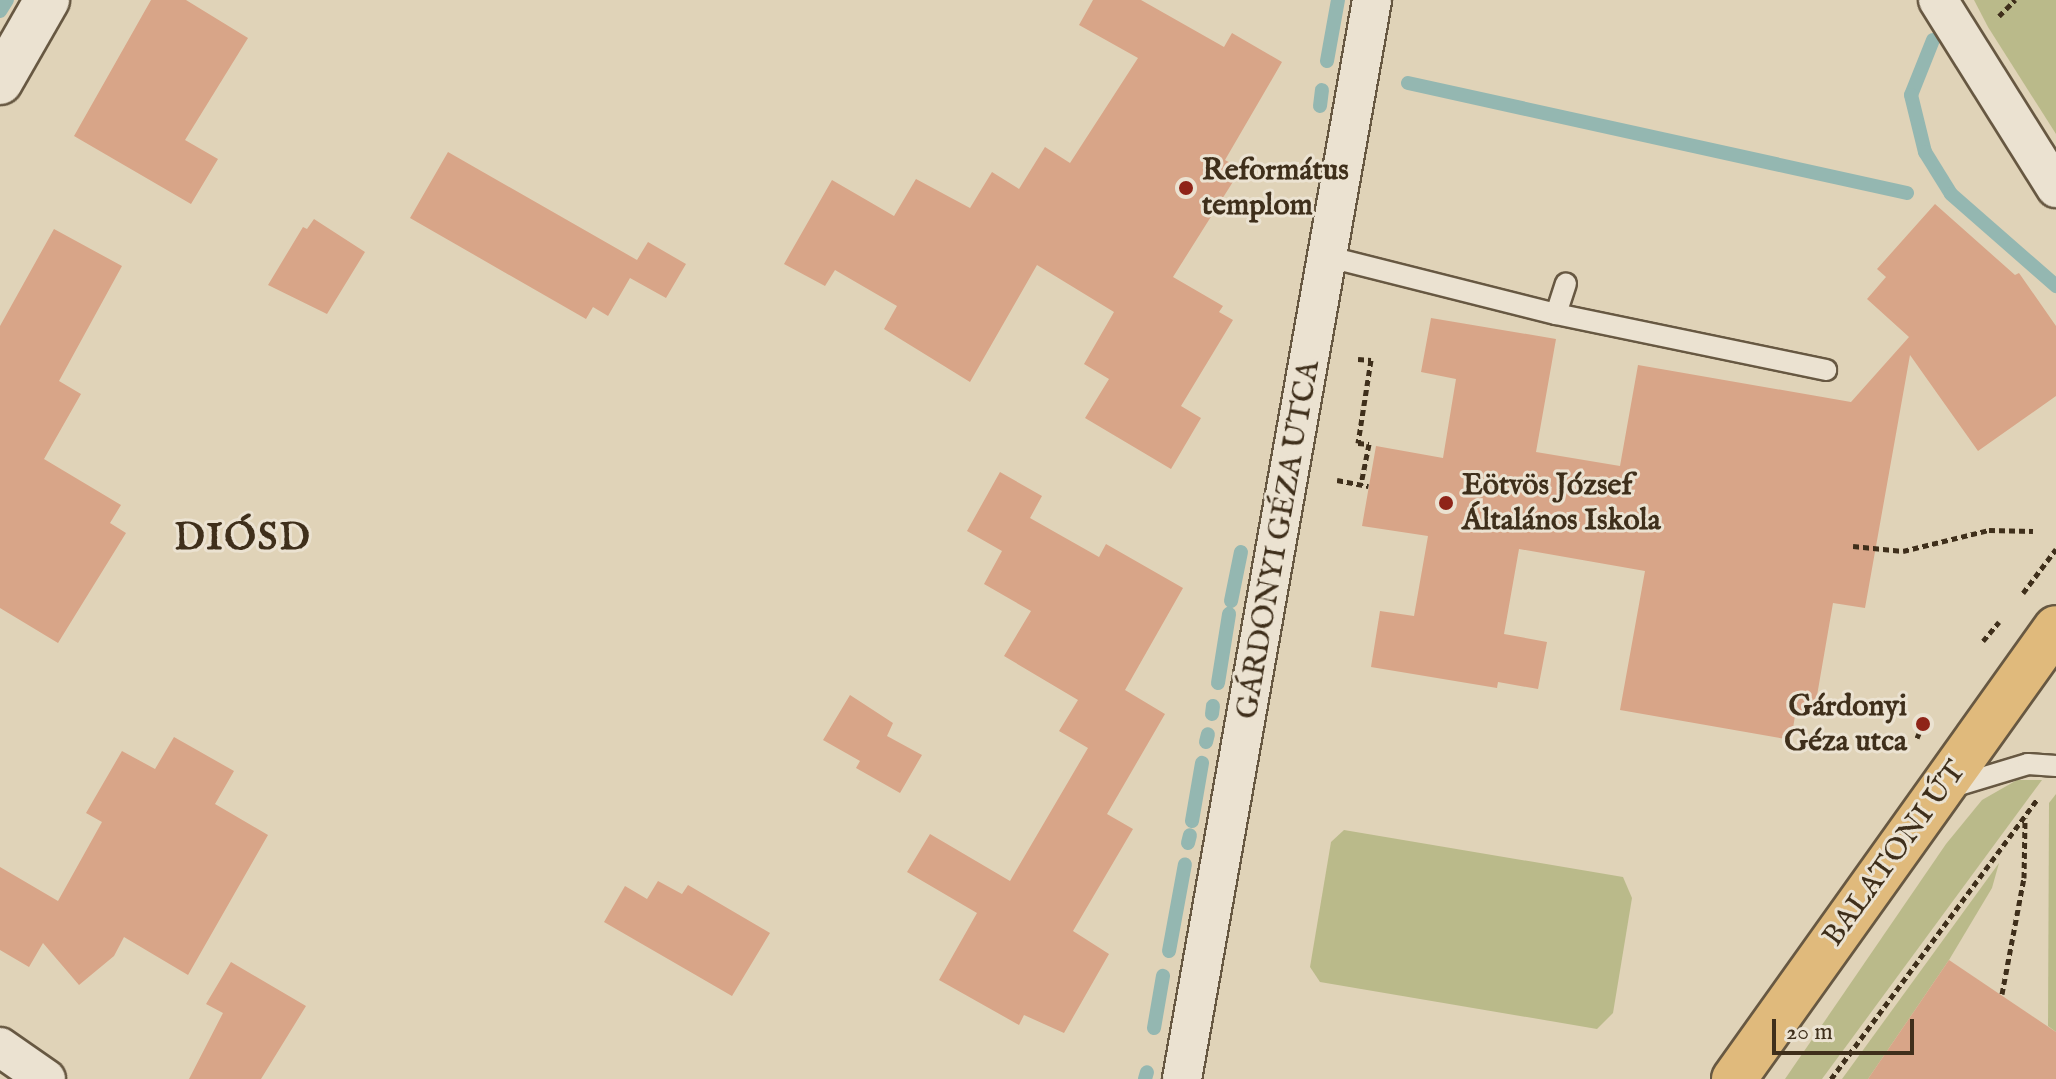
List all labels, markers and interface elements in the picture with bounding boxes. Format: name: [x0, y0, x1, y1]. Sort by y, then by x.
place label: Református templom: [1202, 153, 1349, 224]
marker: Református templom: [1177, 179, 1195, 197]
street label: GÁRDONYI GÉZA UTCA: [1230, 358, 1328, 722]
place label: Eötvös József Általános Iskola: [1462, 468, 1661, 538]
marker: Eötvös József Általános Iskola: [1437, 494, 1455, 512]
district label: DIÓSD: [174, 517, 312, 563]
place label: Gárdonyi Géza utca: [1784, 689, 1907, 760]
marker: Gárdonyi Géza utca: [1914, 715, 1932, 733]
street label: BALATONI ÚT: [1816, 754, 1974, 954]
scale bar: [1776, 1003, 1918, 1053]
text: 20 m: [1786, 1017, 1833, 1048]

